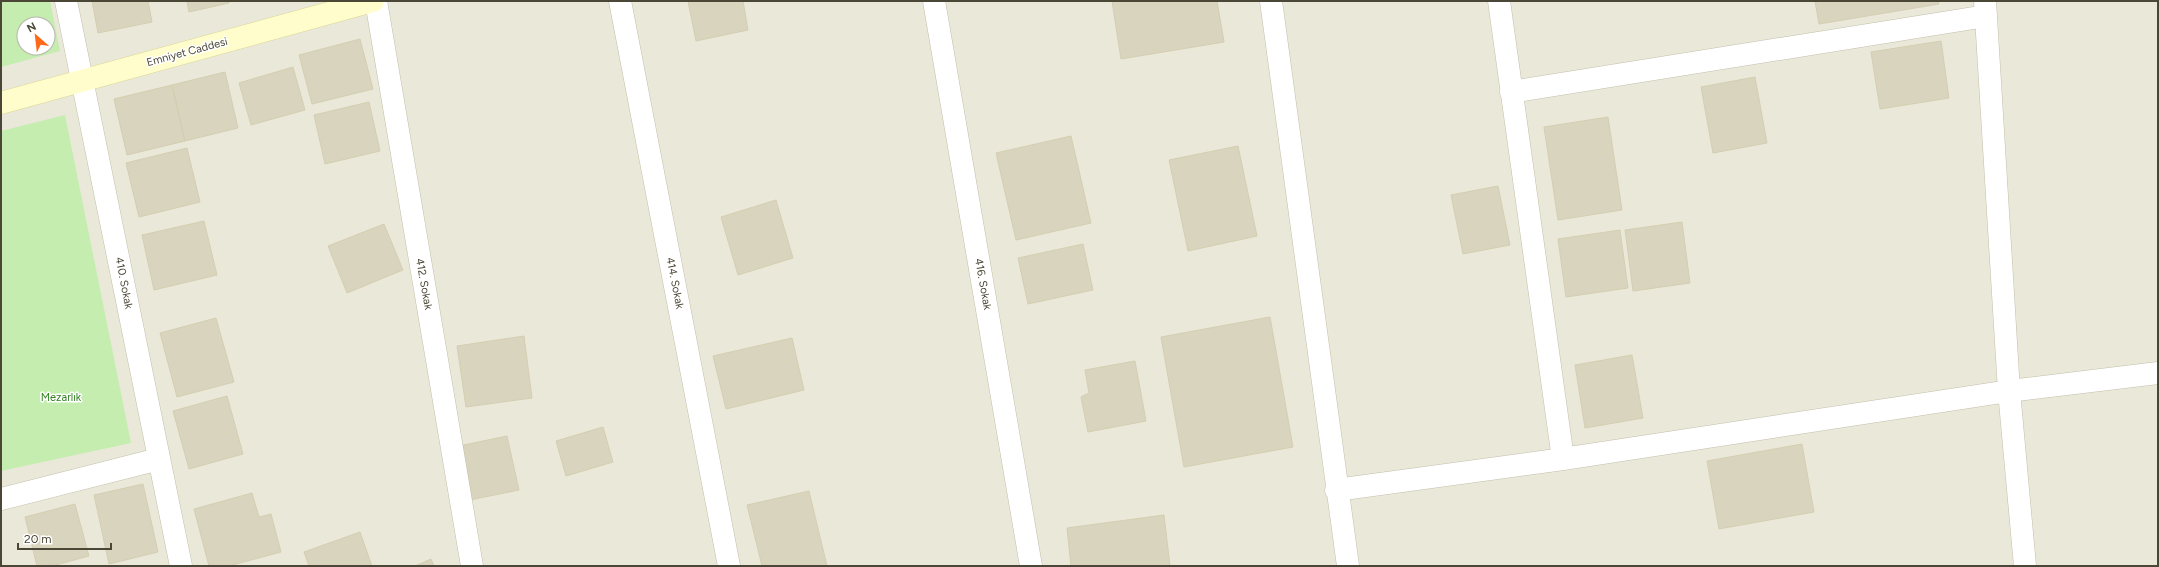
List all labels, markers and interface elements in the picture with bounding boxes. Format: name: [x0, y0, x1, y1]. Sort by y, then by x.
north arrow: [16, 16, 56, 56]
text: N: [25, 20, 38, 35]
street label: Emniyet Caddesi: [145, 35, 229, 69]
street label: 410. Sokak: [113, 256, 136, 311]
street label: 414. Sokak: [664, 256, 687, 311]
street label: 412. Sokak: [413, 257, 435, 311]
street label: 416. Sokak: [972, 257, 994, 311]
park label: Mezarlık: [41, 391, 82, 404]
scale bar: [18, 525, 111, 551]
text: 20 m: [24, 532, 52, 546]

